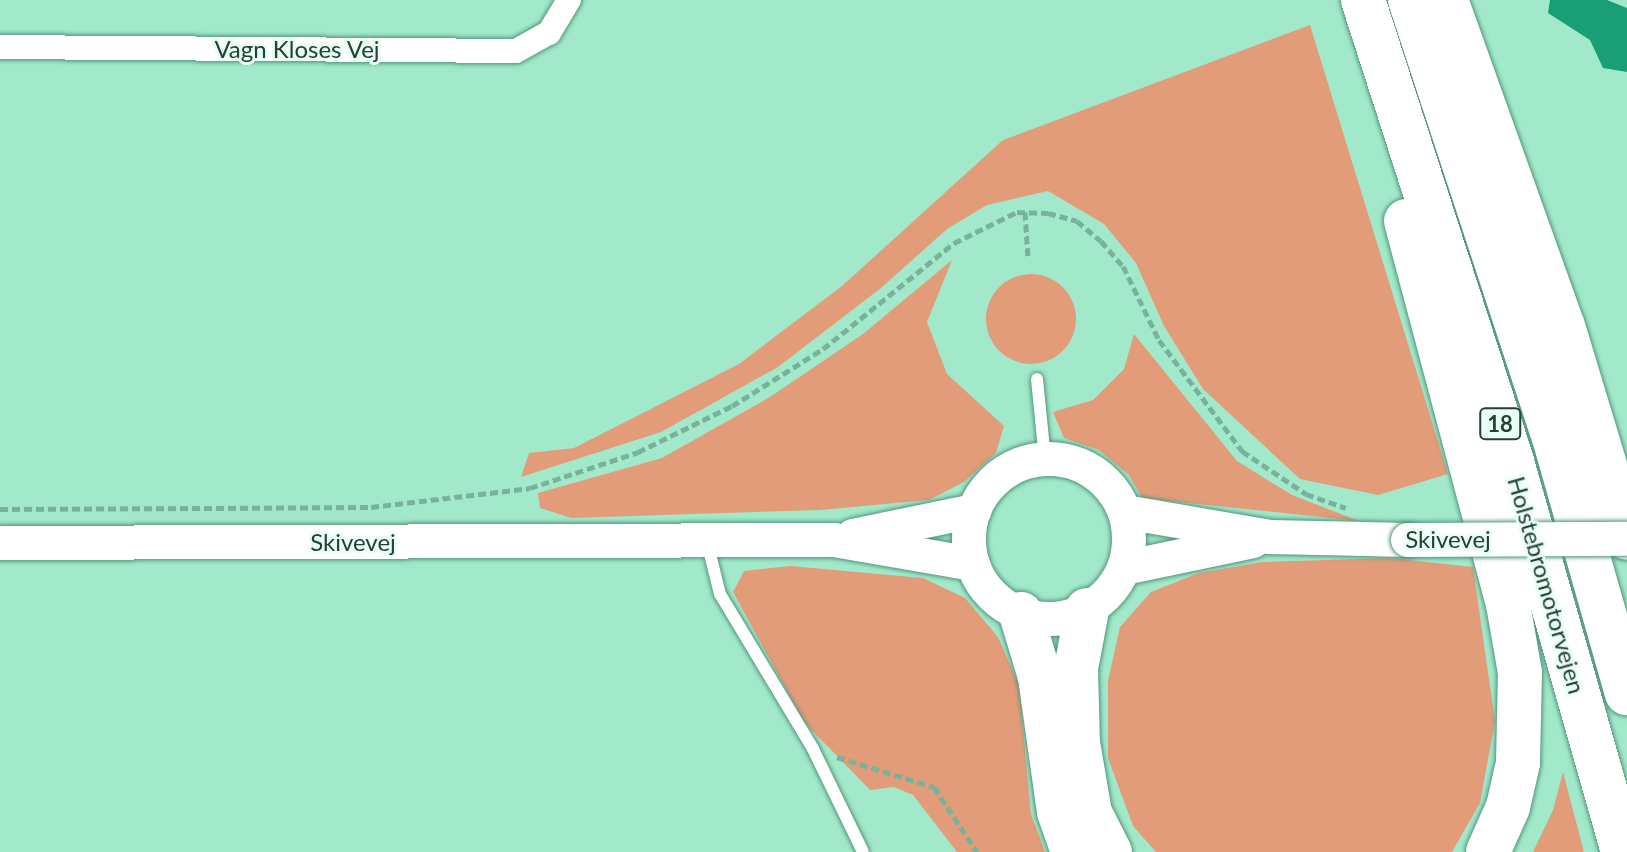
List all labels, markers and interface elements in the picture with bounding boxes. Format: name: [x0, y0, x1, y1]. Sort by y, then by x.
street label: Vagn Kloses Vej: [214, 35, 380, 63]
road number: 18: [1478, 406, 1522, 442]
street label: Holstebromotorvejen: [1502, 473, 1592, 697]
street label: Skivevej: [1405, 525, 1491, 553]
street label: Skivevej: [310, 528, 396, 556]

